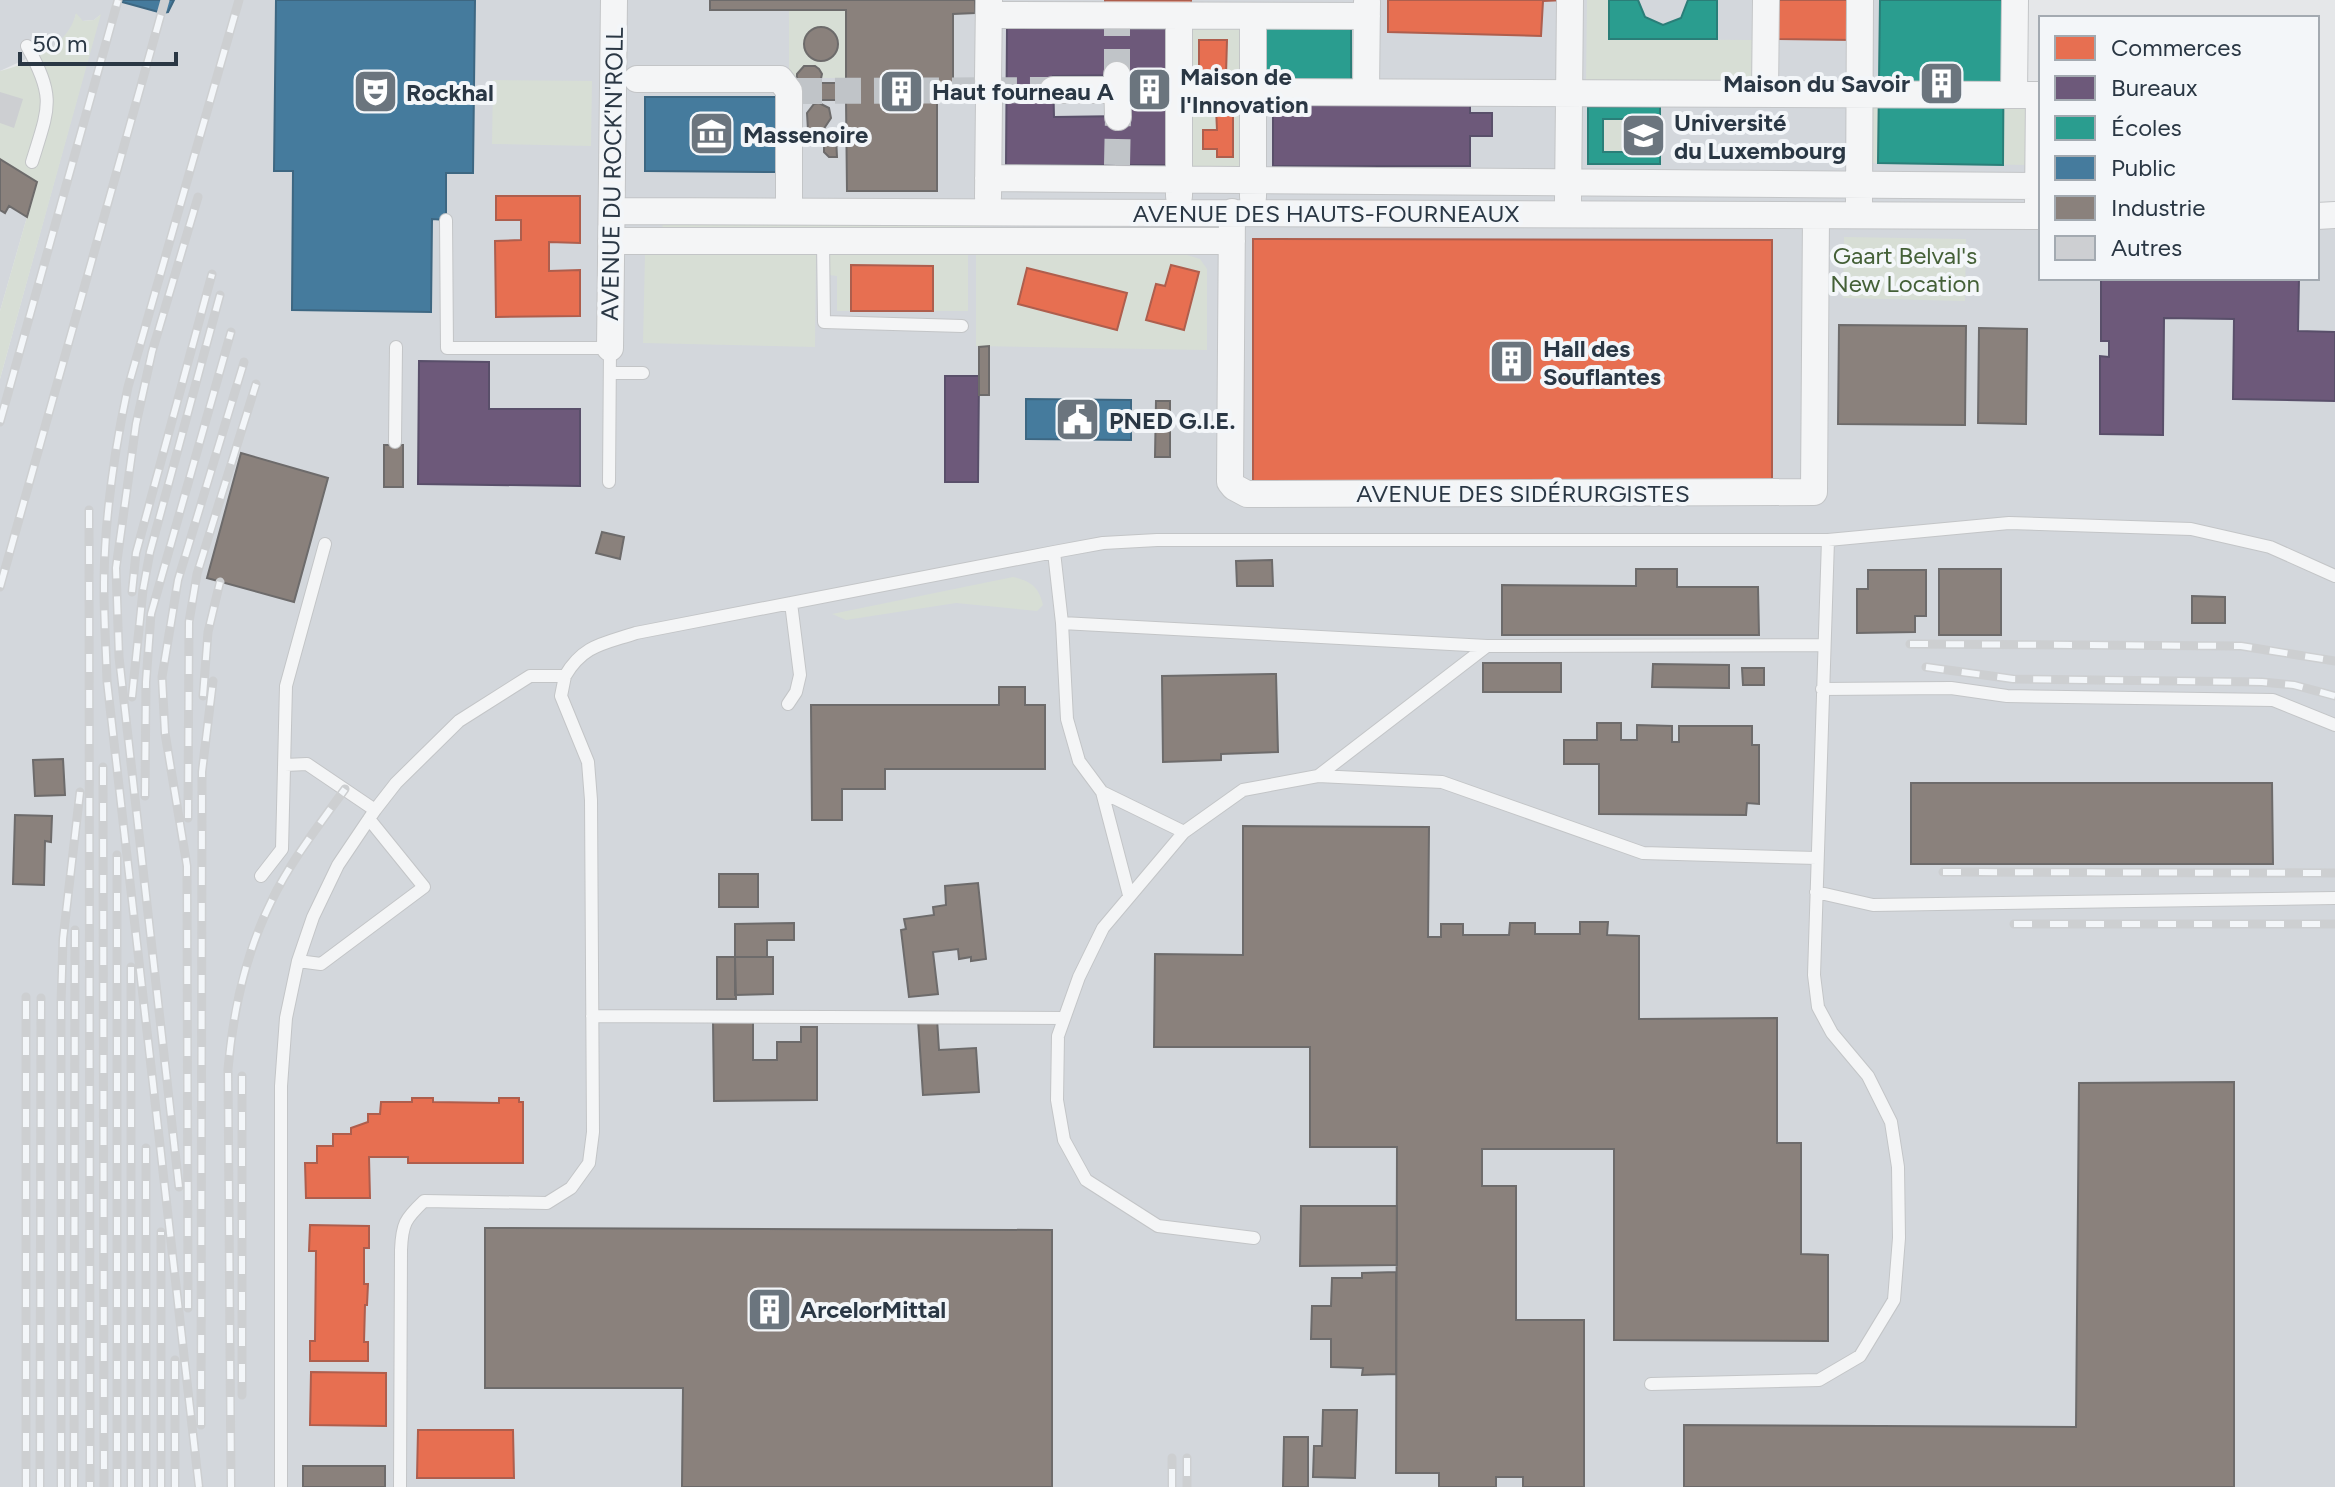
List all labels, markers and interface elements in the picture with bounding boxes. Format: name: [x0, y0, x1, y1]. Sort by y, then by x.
scale bar: [20, 16, 176, 66]
legend: [2039, 16, 2319, 280]
street label: AVENUE DU ROCK'N'ROLL: [595, 26, 629, 321]
text: 50 m: [32, 29, 88, 58]
text: Commerces: [2111, 33, 2242, 62]
building icon: Maison du Savoir: [1917, 59, 1965, 107]
place label: Maison de l'Innovation: [1180, 62, 1309, 119]
building icon: Maison de l'Innovation: [1125, 66, 1173, 114]
building icon: Haut fourneau A: [877, 67, 925, 115]
theatre icon: Rockhal: [351, 68, 399, 116]
place label: Maison du Savoir: [1723, 69, 1910, 98]
text: Bureaux: [2111, 73, 2198, 102]
place label: Haut fourneau A: [932, 77, 1114, 106]
place label: Rockhal: [406, 78, 494, 107]
place label: Université du Luxembourg: [1674, 108, 1846, 165]
museum icon: Massenoire: [688, 110, 736, 158]
school or university icon: Université du Luxembourg: [1619, 112, 1667, 160]
text: Écoles: [2111, 113, 2182, 142]
place label: Massenoire: [743, 120, 868, 149]
text: Public: [2111, 153, 2176, 182]
text: Industrie: [2111, 193, 2205, 222]
street label: AVENUE DES HAUTS-FOURNEAUX: [1133, 199, 1520, 228]
text: Autres: [2111, 233, 2182, 262]
park label: Gaart Belval's New Location: [1830, 241, 1980, 298]
place label: Hall des Souflantes: [1543, 334, 1661, 391]
building icon: Hall des Souflantes: [1488, 338, 1536, 386]
public building icon: PNED G.I.E.: [1054, 396, 1102, 444]
place label: PNED G.I.E.: [1109, 406, 1235, 435]
street label: AVENUE DES SIDÉRURGISTES: [1356, 479, 1690, 508]
building icon: ArcelorMittal: [745, 1285, 793, 1333]
place label: ArcelorMittal: [800, 1295, 946, 1324]

